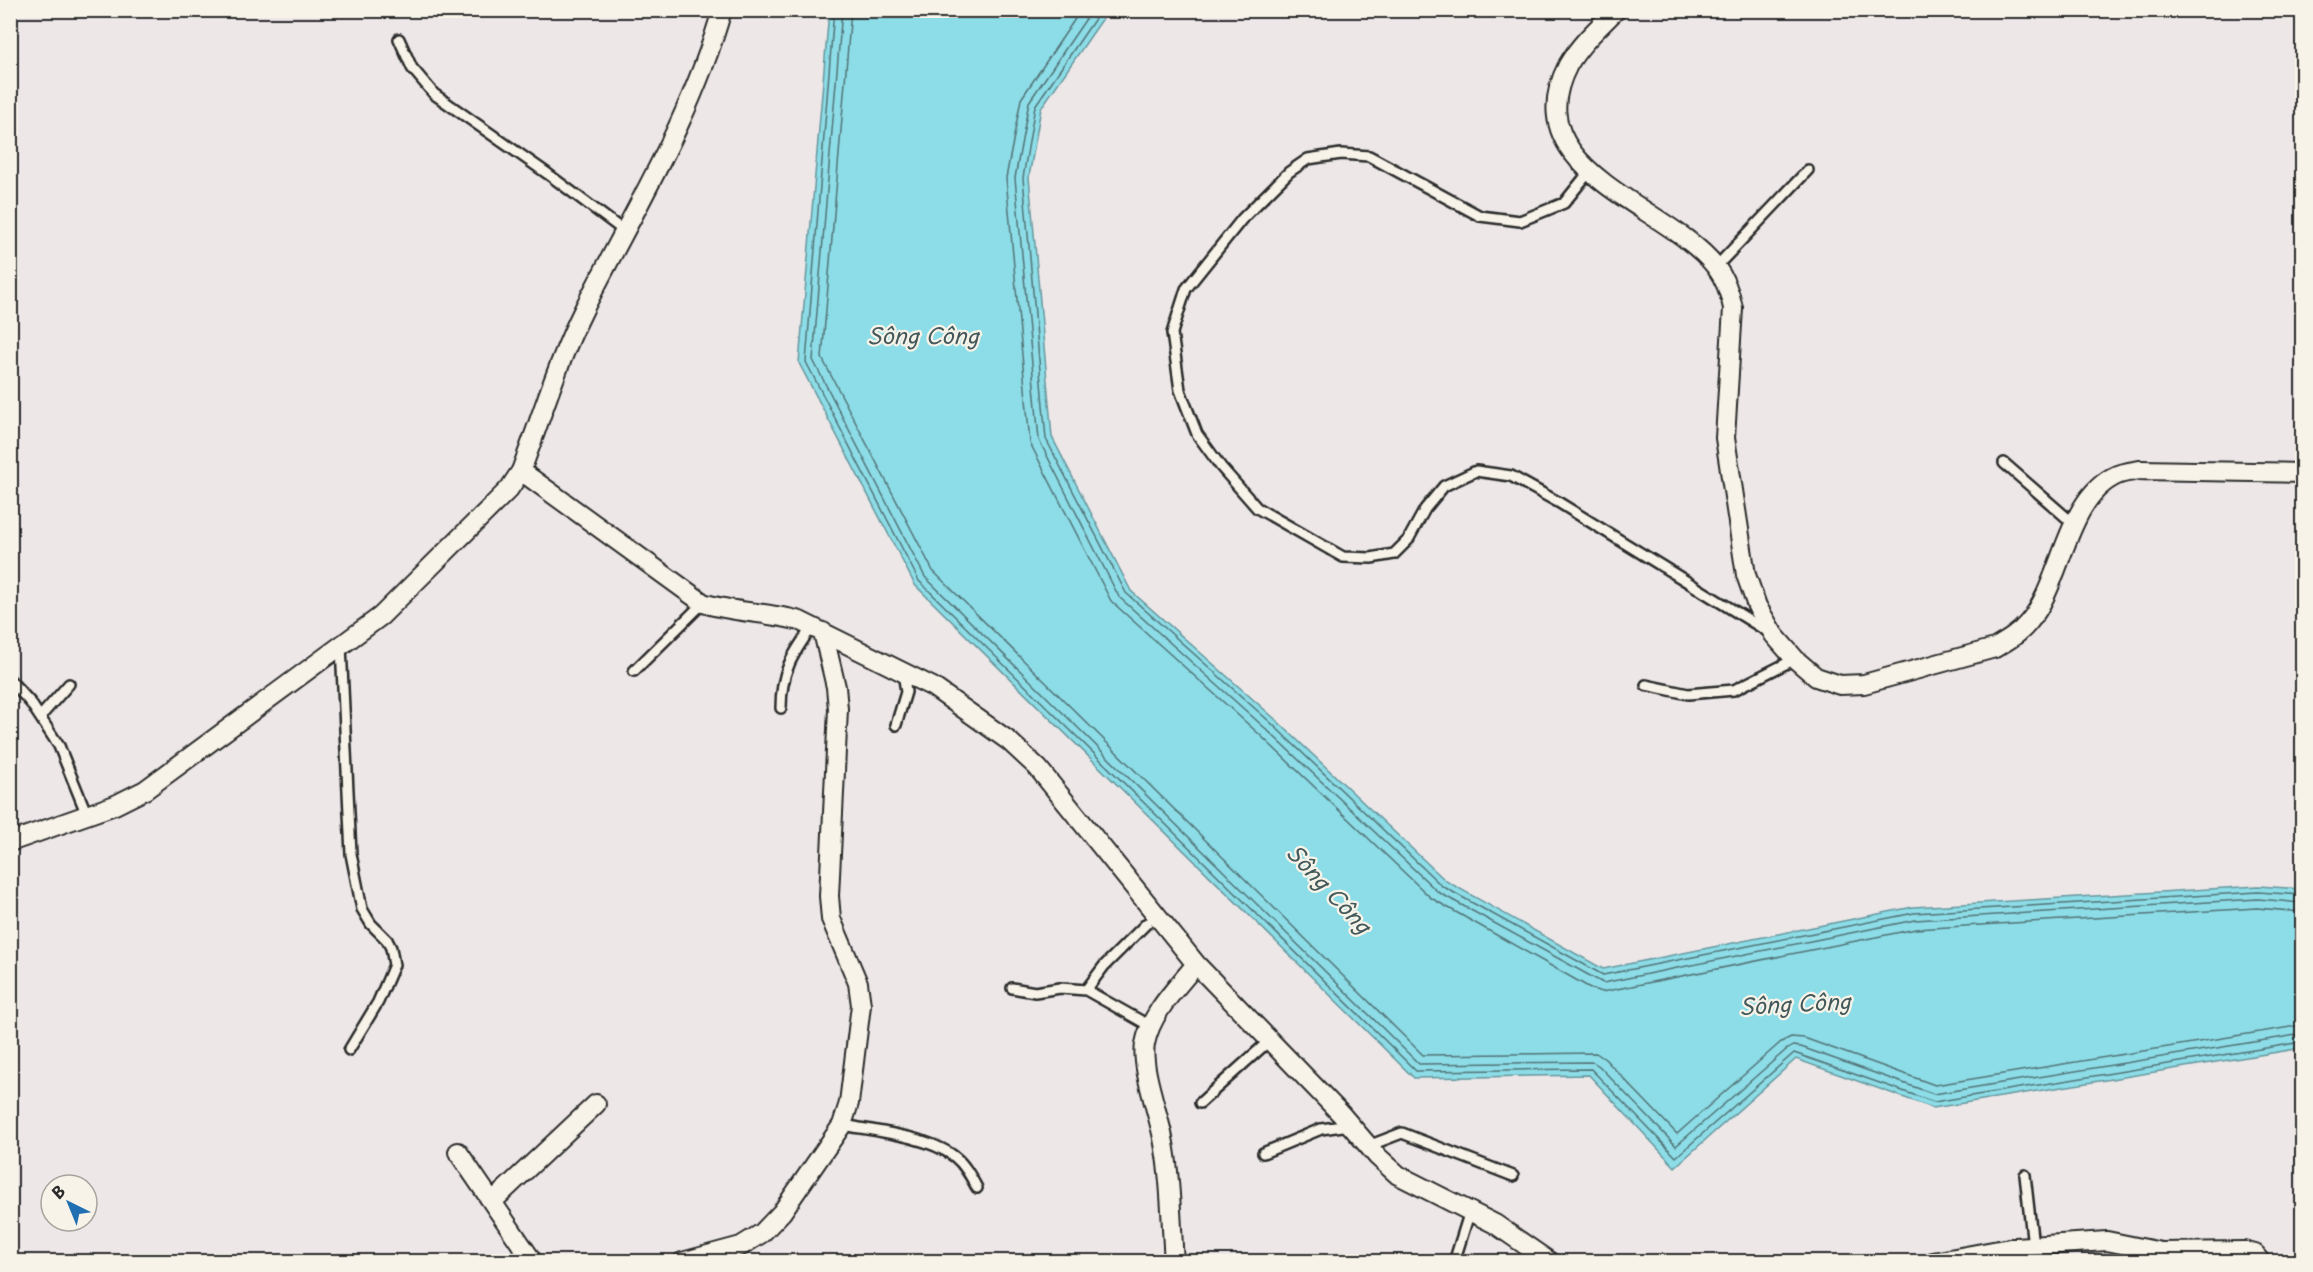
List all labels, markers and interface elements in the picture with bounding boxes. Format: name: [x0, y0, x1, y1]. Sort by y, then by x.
water label: Sông Công: [867, 318, 981, 351]
water label: Sông Công: [1280, 836, 1381, 941]
water label: Sông Công: [1738, 983, 1853, 1022]
north arrow: [39, 1173, 99, 1233]
text: B: [46, 1179, 70, 1204]

